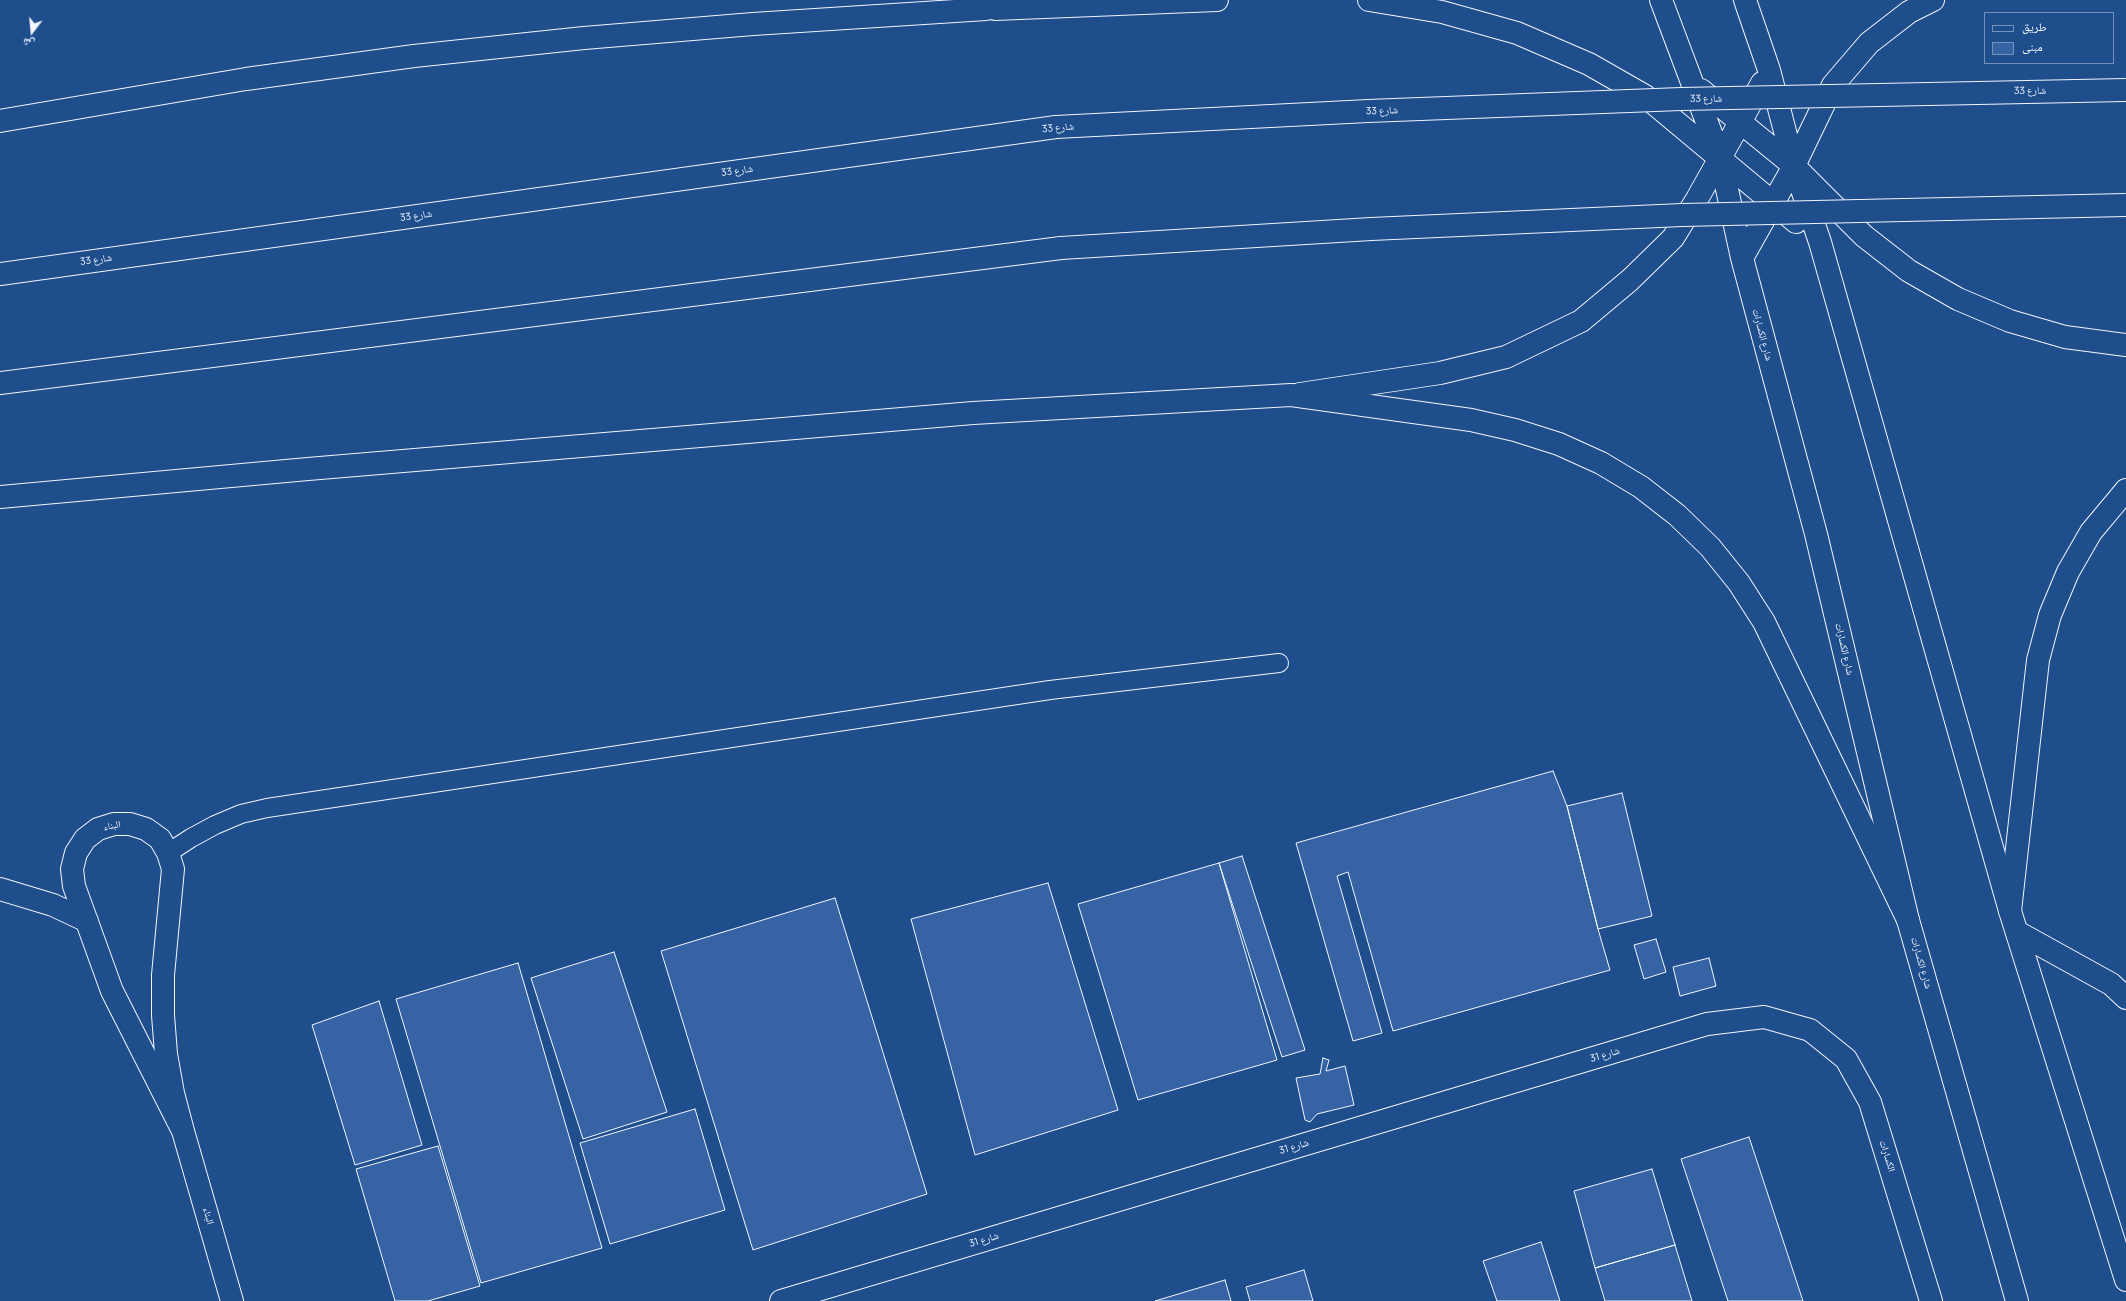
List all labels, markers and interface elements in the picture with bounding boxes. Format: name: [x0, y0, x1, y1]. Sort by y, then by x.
north arrow: [12, 12, 52, 52]
legend: [1984, 12, 2114, 64]
text: طريق: [2022, 18, 2047, 35]
text: ش: [21, 35, 36, 53]
text: مبنى: [2022, 38, 2043, 55]
street label: شارع 33: [2014, 85, 2046, 97]
street label: شارع 33: [1690, 93, 1722, 105]
street label: شارع 33: [1366, 104, 1398, 118]
street label: شارع 33: [1042, 121, 1074, 135]
street label: شارع 33: [720, 163, 754, 179]
street label: شارع 33: [399, 208, 433, 224]
street label: شارع 33: [79, 252, 113, 268]
street label: شارع الكسارات: [1749, 308, 1775, 362]
street label: شارع الكسارات: [1832, 622, 1856, 676]
street label: البناء: [102, 819, 122, 833]
street label: شارع الكسارات: [1908, 936, 1934, 990]
street label: شارع 31: [1589, 1045, 1621, 1065]
street label: شارع 31: [1278, 1137, 1310, 1157]
street label: الكسارات: [1877, 1139, 1897, 1173]
street label: البناء: [200, 1206, 216, 1226]
street label: شارع 31: [968, 1230, 1000, 1250]

